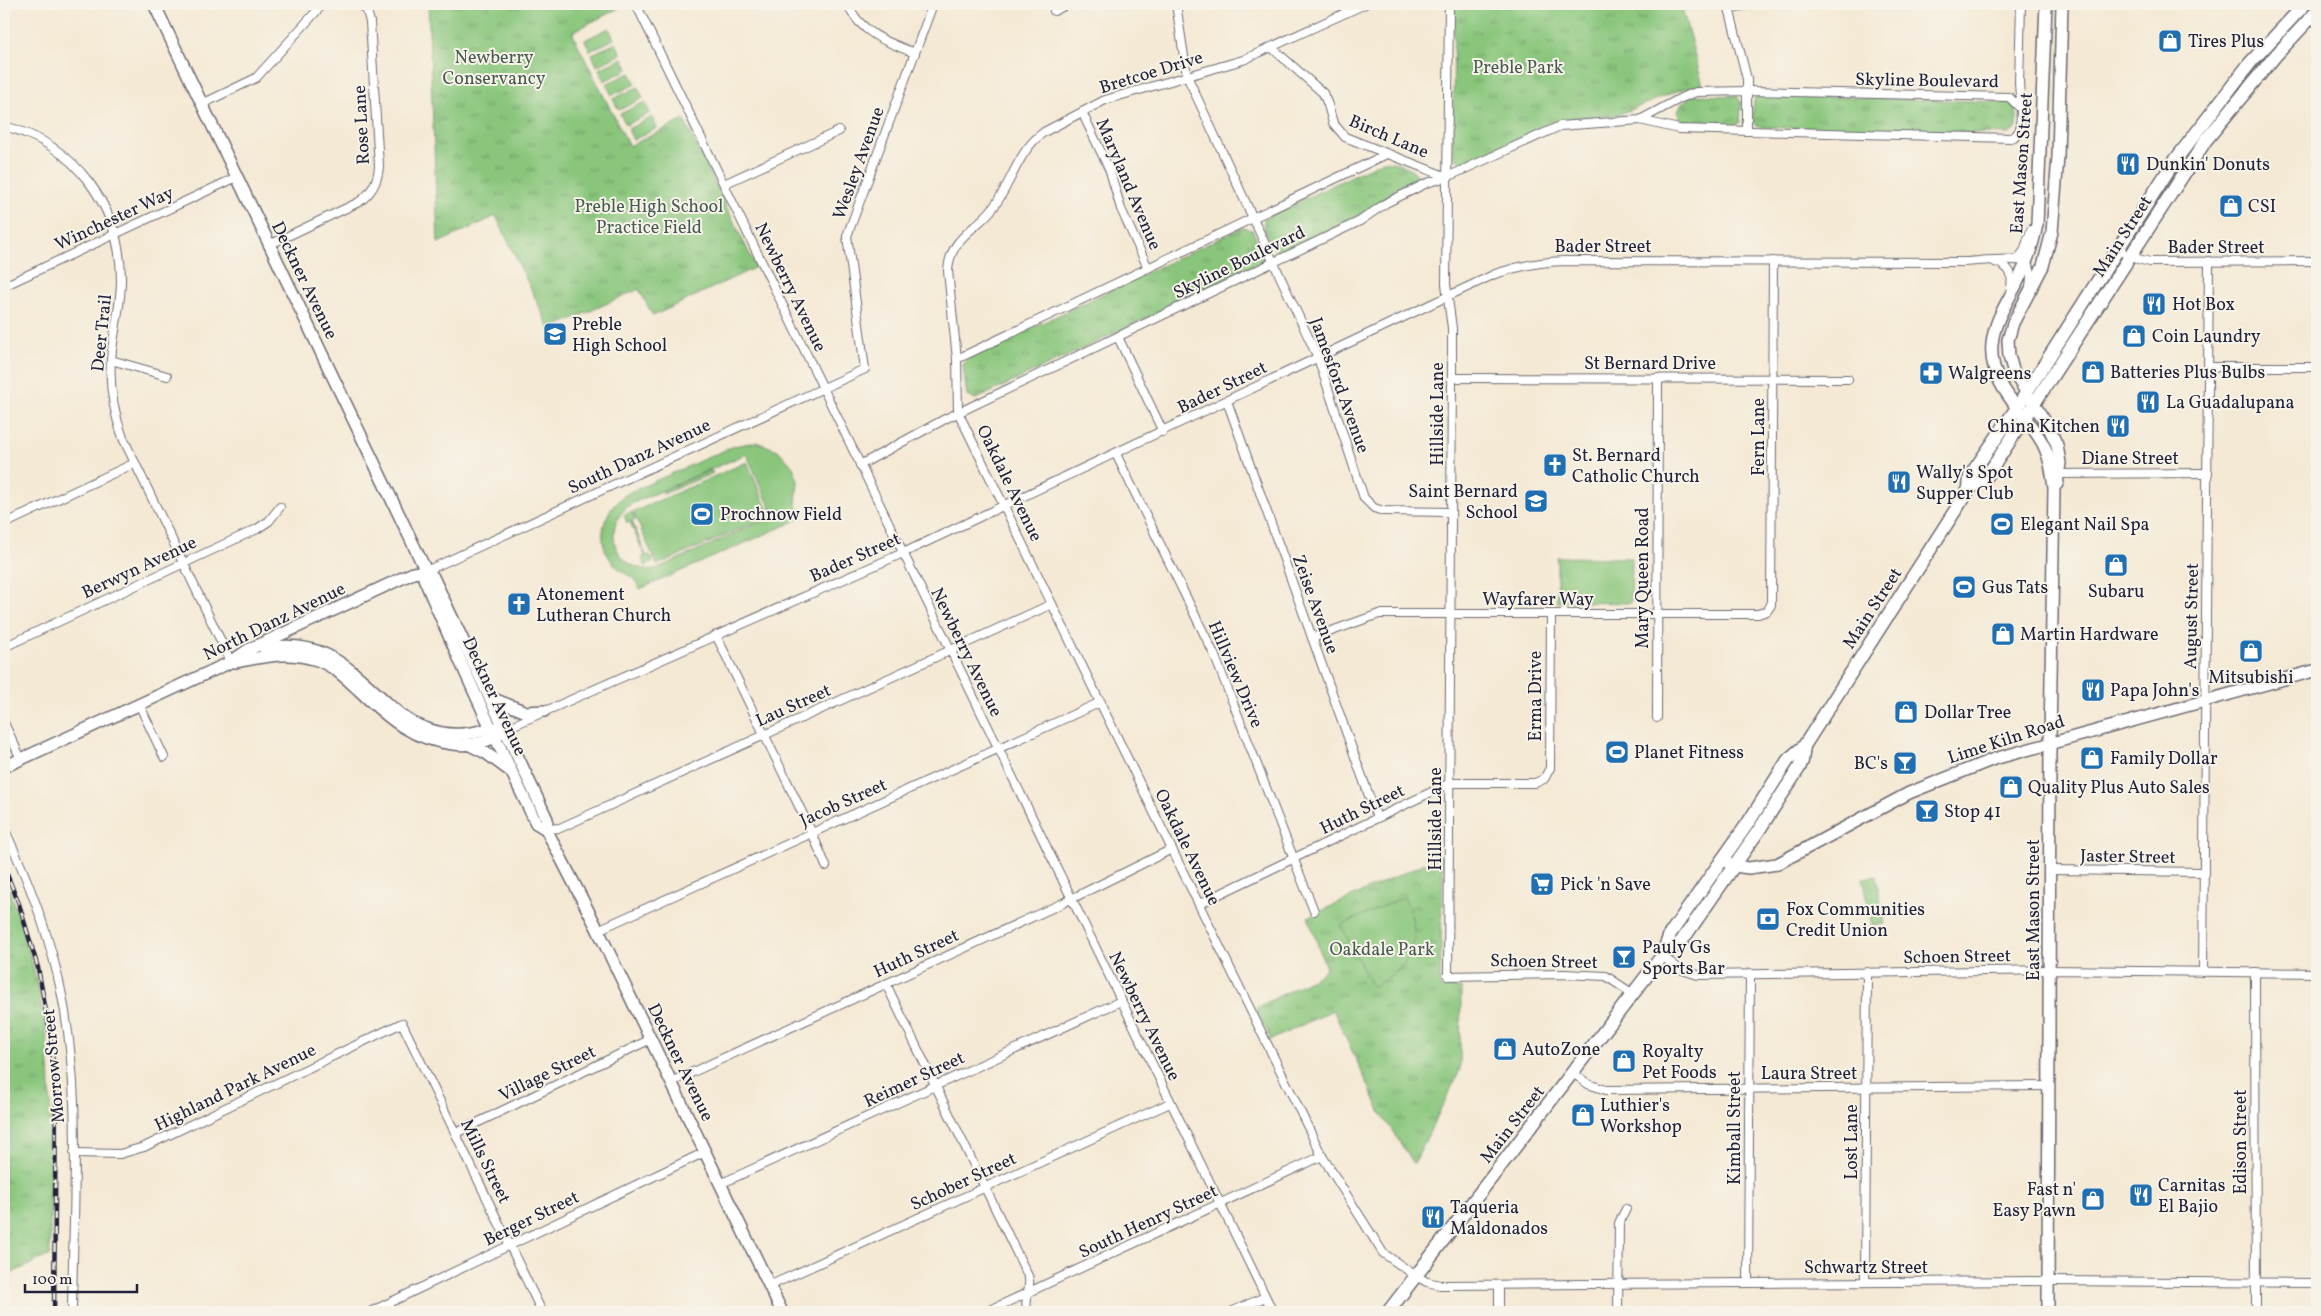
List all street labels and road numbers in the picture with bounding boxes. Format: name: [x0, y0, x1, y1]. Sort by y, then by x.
street label: Bretcoe Drive: [1097, 46, 1206, 101]
street label: Skyline Boulevard: [1855, 68, 1999, 95]
street label: Rose Lane: [348, 84, 377, 165]
street label: East Mason Street: [2005, 91, 2040, 235]
street label: Wesley Avenue: [827, 104, 891, 223]
street label: Birch Lane: [1345, 109, 1432, 165]
street label: Maryland Avenue: [1089, 115, 1167, 254]
street label: Winchester Way: [51, 181, 178, 258]
street label: Main Street: [2088, 191, 2159, 282]
street label: Deckner Avenue: [264, 217, 343, 344]
street label: Newberry Avenue: [748, 219, 832, 356]
street label: Skyline Boulevard: [1169, 221, 1310, 306]
street label: Bader Street: [1554, 235, 1652, 260]
street label: Bader Street: [2167, 236, 2265, 261]
street label: Deer Trail: [86, 293, 119, 373]
street label: Jamesford Avenue: [1302, 314, 1375, 457]
street label: St Bernard Drive: [1584, 352, 1716, 377]
street label: Bader Street: [1174, 356, 1272, 421]
street label: Hillside Lane: [1426, 362, 1451, 466]
street label: Fern Lane: [1747, 398, 1772, 476]
street label: South Danz Avenue: [564, 413, 715, 501]
street label: Oakdale Avenue: [970, 421, 1048, 546]
street label: Diane Street: [2081, 447, 2179, 472]
street label: Mary Queen Road: [1631, 507, 1656, 649]
street label: Bader Street: [806, 527, 905, 590]
street label: Berwyn Avenue: [78, 531, 201, 606]
street label: Zeise Avenue: [1285, 551, 1344, 658]
street label: Main Street: [1838, 563, 1909, 654]
street label: August Street: [2179, 563, 2206, 670]
street label: North Danz Avenue: [199, 577, 350, 668]
street label: Newberry Avenue: [924, 584, 1008, 721]
street label: Wayfarer Way: [1482, 588, 1594, 613]
street label: Hillview Drive: [1201, 617, 1268, 732]
street label: Deckner Avenue: [455, 633, 532, 760]
street label: Erma Drive: [1524, 651, 1549, 741]
street label: Lau Street: [752, 679, 835, 734]
street label: Lime Kiln Road: [1945, 710, 2068, 771]
street label: Hillside Lane: [1424, 767, 1449, 871]
street label: Jacob Street: [796, 773, 891, 834]
street label: Huth Street: [1316, 779, 1409, 842]
street label: Oakdale Avenue: [1148, 785, 1226, 910]
street label: East Mason Street: [2022, 839, 2047, 981]
street label: Jaster Street: [2080, 844, 2176, 871]
street label: Huth Street: [870, 924, 963, 985]
street label: Schoen Street: [1903, 944, 2011, 971]
street label: Newberry Avenue: [1102, 948, 1186, 1085]
street label: Schoen Street: [1490, 949, 1598, 976]
street label: Deckner Avenue: [640, 999, 719, 1126]
street label: Morrow Street: [37, 1008, 72, 1124]
street label: Highland Park Avenue: [151, 1038, 321, 1138]
street label: Village Street: [495, 1040, 600, 1109]
street label: Reimer Street: [860, 1046, 969, 1115]
street label: Laura Street: [1761, 1062, 1857, 1087]
street label: Kimball Street: [1723, 1071, 1748, 1185]
street label: Main Street: [1475, 1081, 1552, 1169]
street label: Edison Street: [2229, 1089, 2254, 1195]
street label: Lost Lane: [1840, 1104, 1865, 1180]
street label: Mills Street: [453, 1115, 516, 1208]
street label: Schober Street: [907, 1147, 1021, 1218]
street label: South Henry Street: [1075, 1179, 1222, 1266]
street label: Berger Street: [480, 1185, 584, 1253]
street label: Schwartz Street: [1804, 1256, 1928, 1281]

